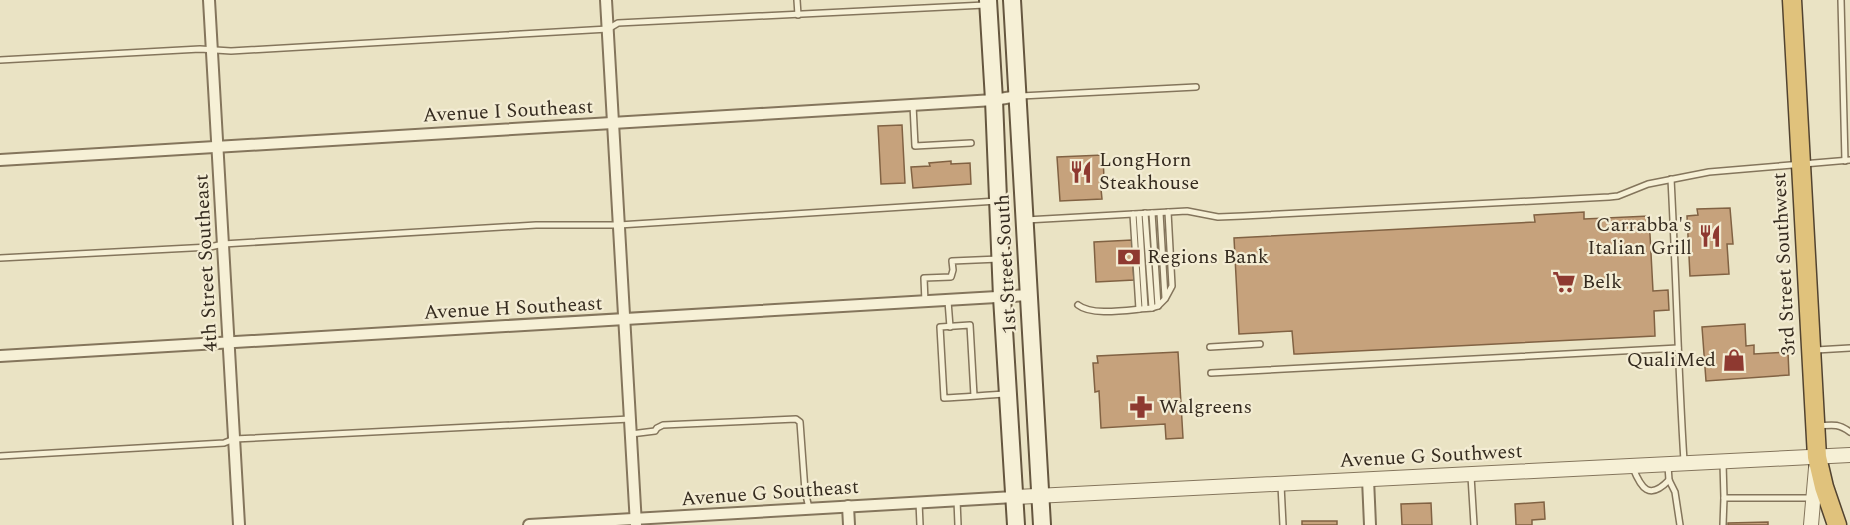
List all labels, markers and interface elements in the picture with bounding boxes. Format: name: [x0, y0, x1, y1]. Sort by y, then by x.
street label: Avenue I Southeast: [422, 92, 594, 130]
place label: LongHorn Steakhouse: [1099, 145, 1199, 198]
restaurant icon: LongHorn Steakhouse: [1068, 159, 1094, 185]
street label: 3rd Street Southwest: [1764, 172, 1804, 356]
street label: 4th Street Southeast: [186, 173, 226, 353]
street label: 1st Street South: [987, 193, 1025, 335]
place label: Carrabba's Italian Grill: [1588, 210, 1692, 263]
restaurant icon: Carrabba's Italian Grill: [1697, 223, 1723, 249]
place label: Regions Bank: [1147, 242, 1269, 272]
bank icon: Regions Bank: [1116, 244, 1142, 270]
place label: Belk: [1582, 267, 1622, 297]
supermarket icon: Belk: [1551, 269, 1577, 295]
street label: Avenue H Southeast: [423, 288, 603, 328]
place label: QualiMed: [1627, 345, 1716, 375]
shop icon: QualiMed: [1721, 347, 1747, 373]
place label: Walgreens: [1159, 392, 1252, 422]
pharmacy icon: Walgreens: [1128, 394, 1154, 420]
street label: Avenue G Southwest: [1339, 436, 1523, 476]
street label: Avenue G Southeast: [680, 472, 860, 514]

